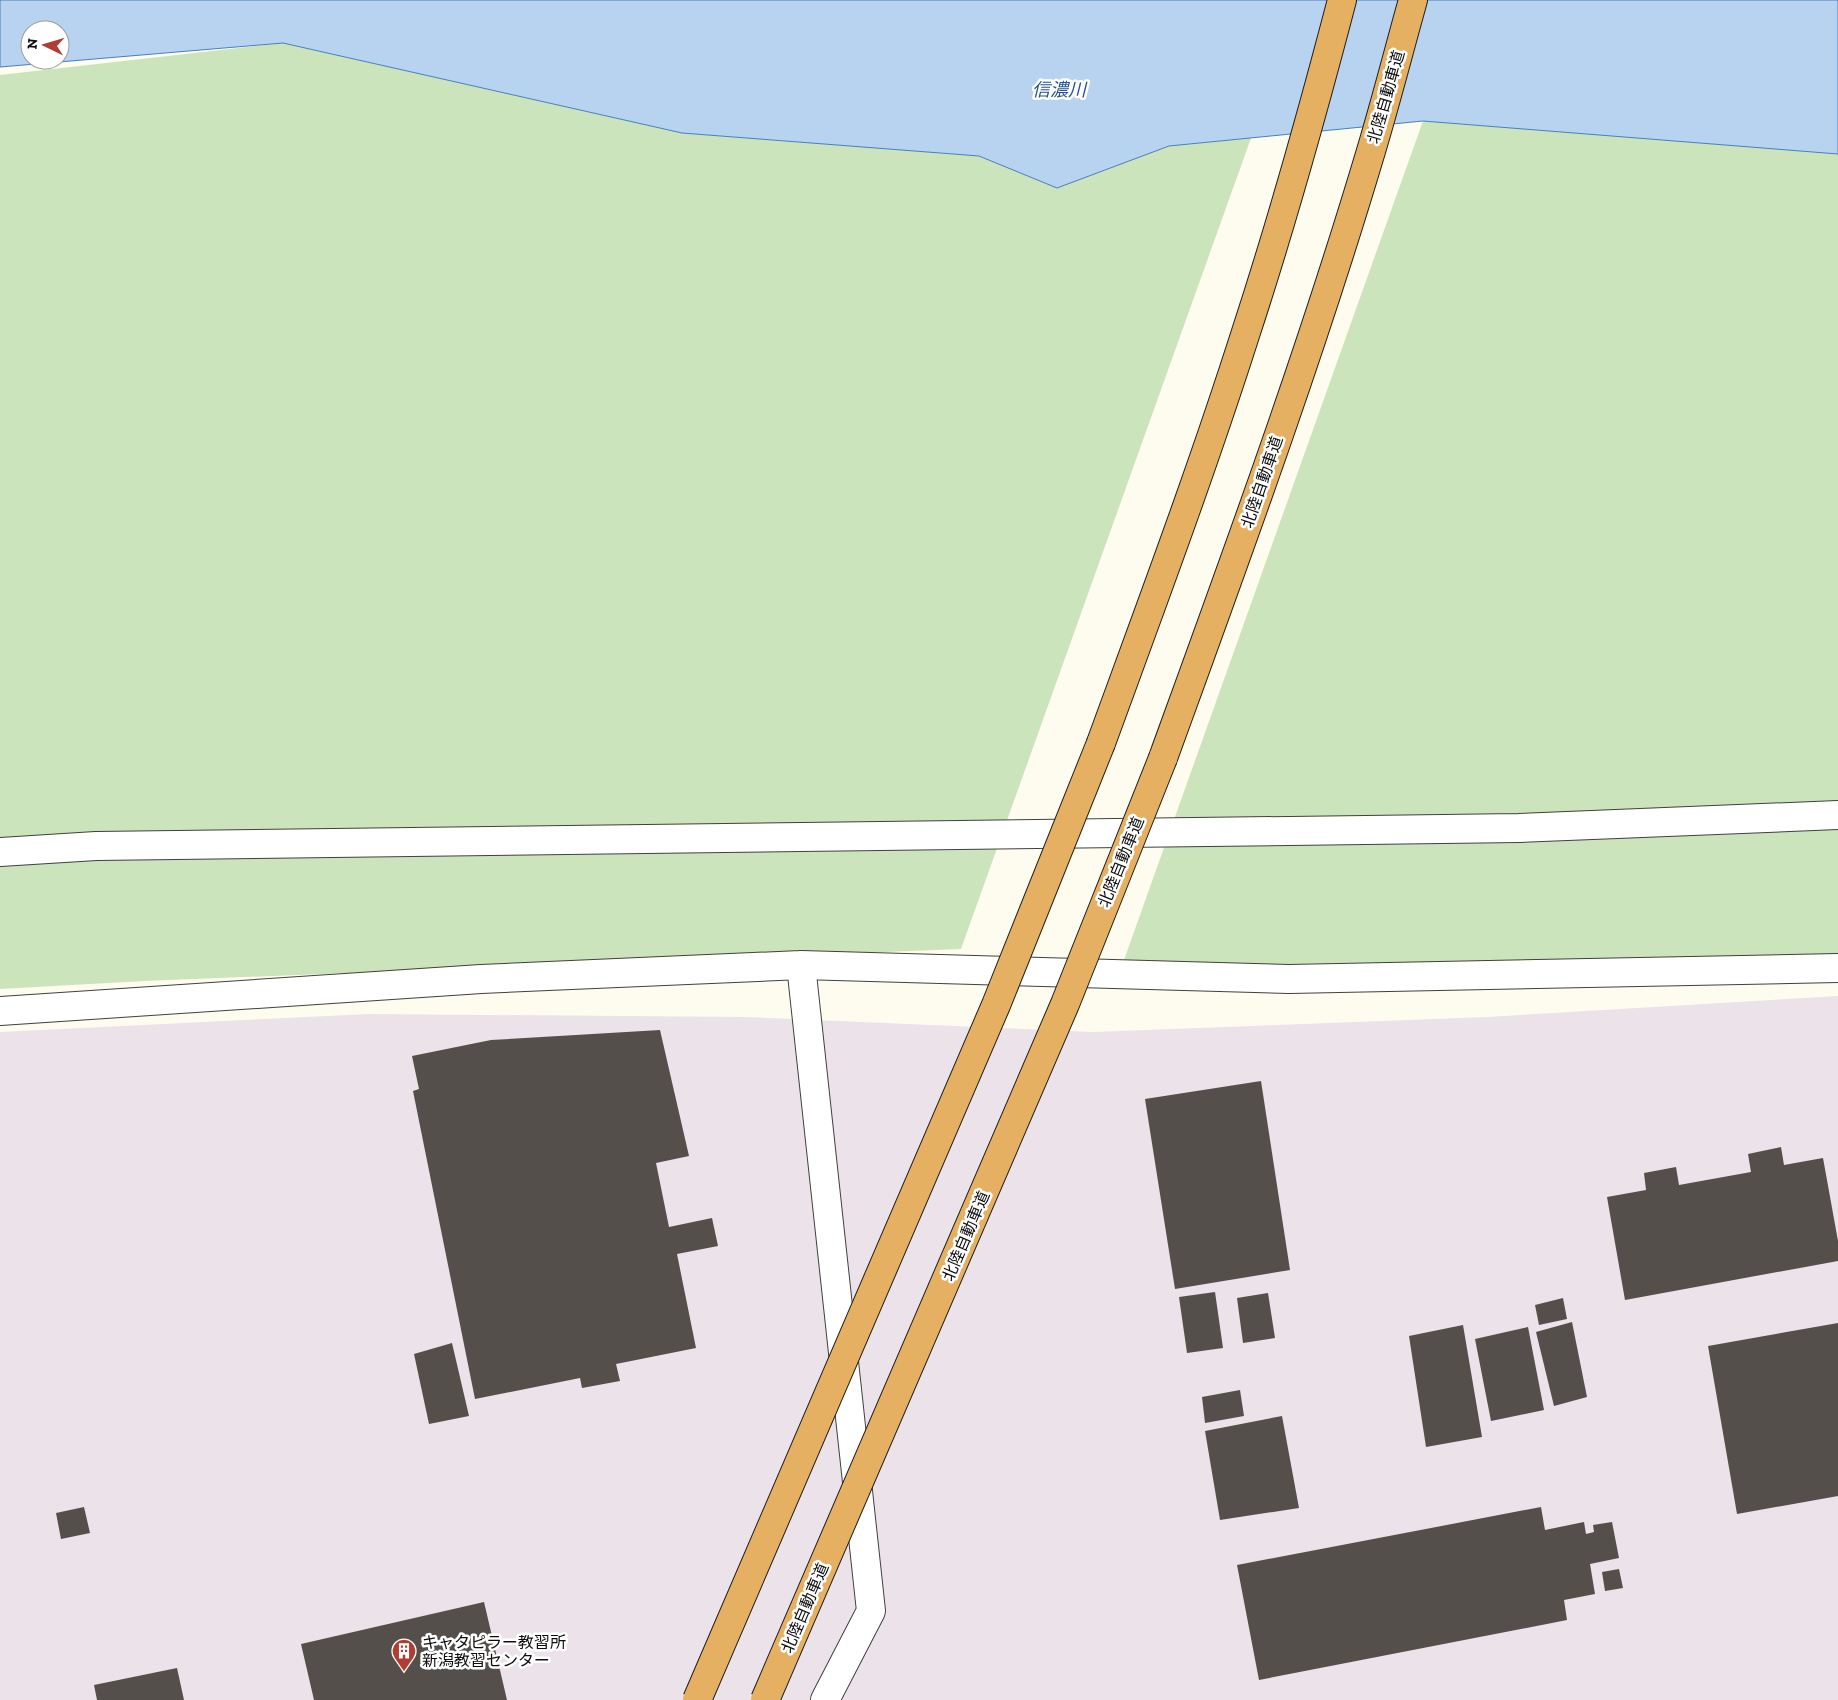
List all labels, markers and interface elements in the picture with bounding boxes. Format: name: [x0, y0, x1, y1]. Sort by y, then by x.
north arrow: [20, 20, 70, 70]
text: N: [24, 38, 42, 50]
street label: 北陸自動車道: [1364, 48, 1408, 146]
water label: 信濃川: [1032, 79, 1088, 101]
street label: 北陸自動車道: [1237, 434, 1287, 530]
street label: 北陸自動車道: [1094, 814, 1148, 910]
street label: 北陸自動車道: [938, 1188, 994, 1284]
street label: 北陸自動車道: [777, 1560, 833, 1656]
place label: キャタピラー教習所 新潟教習センター: [422, 1633, 566, 1670]
building icon: キャタピラー教習所 新潟教習センター: [391, 1638, 417, 1672]

